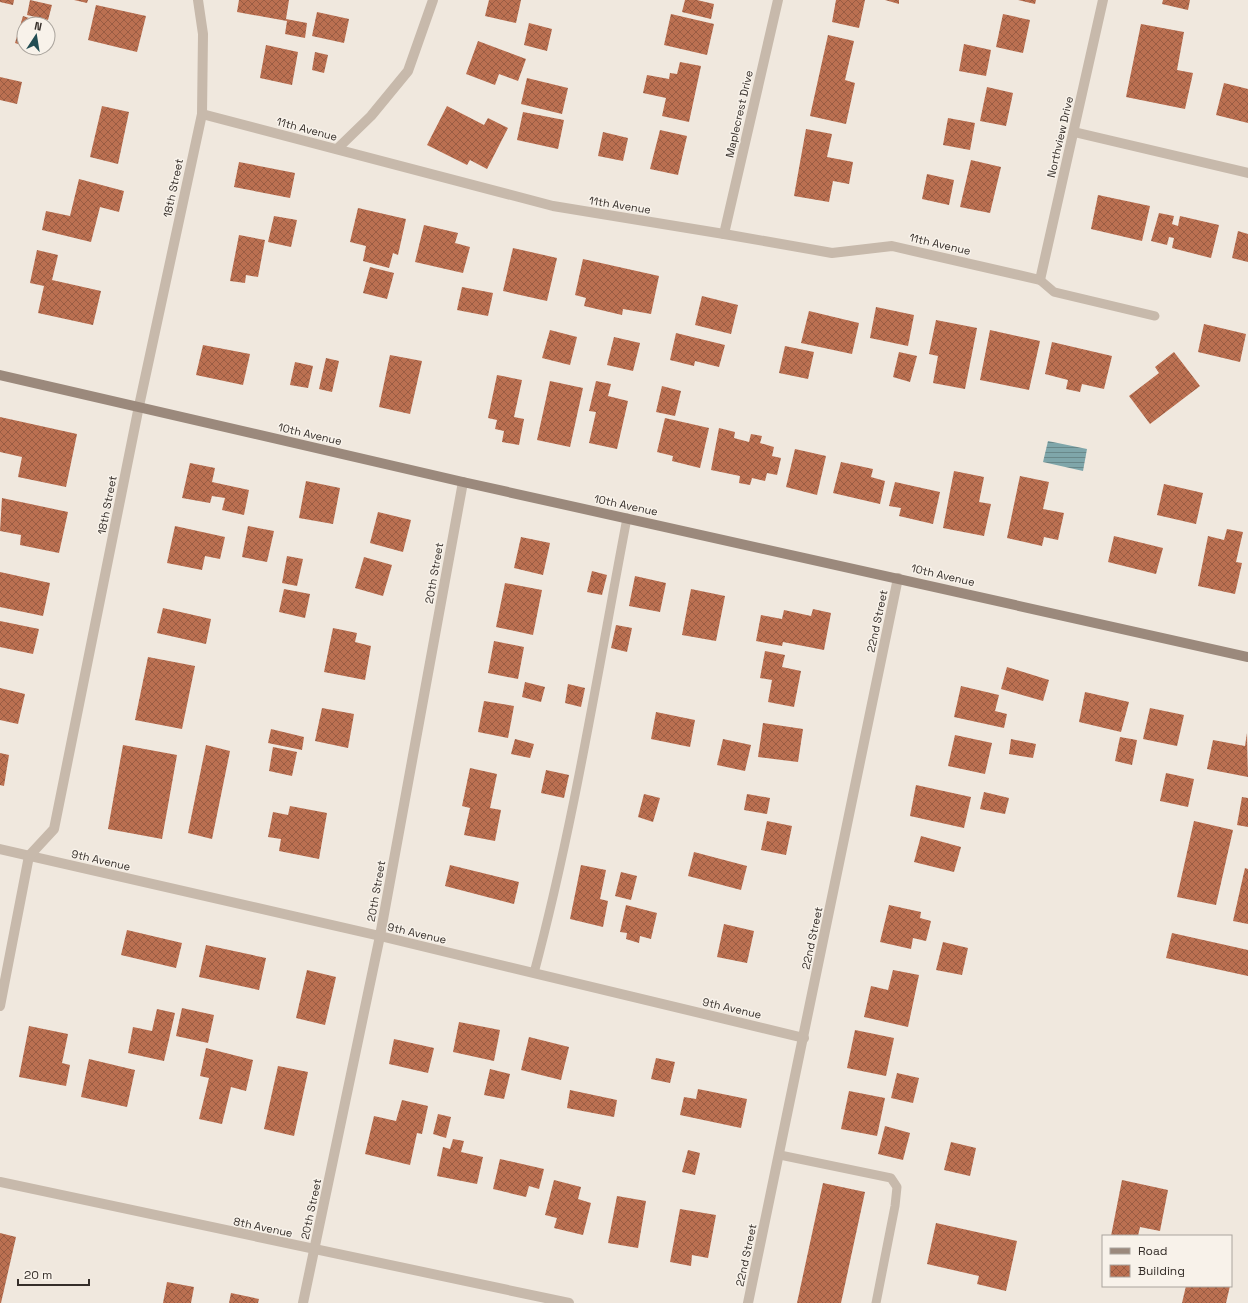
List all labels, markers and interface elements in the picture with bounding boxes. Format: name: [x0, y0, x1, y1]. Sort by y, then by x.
north arrow: [16, 16, 56, 56]
text: N: [33, 19, 43, 34]
street label: Maplecrest Drive: [722, 69, 756, 159]
street label: Northview Drive: [1044, 95, 1076, 179]
street label: 11th Avenue: [275, 114, 339, 144]
street label: 18th Street: [160, 157, 186, 219]
street label: 11th Avenue: [588, 193, 652, 217]
street label: 11th Avenue: [908, 230, 972, 258]
street label: 10th Avenue: [277, 420, 343, 448]
street label: 18th Street: [94, 474, 120, 536]
street label: 10th Avenue: [593, 491, 659, 519]
street label: 20th Street: [422, 541, 446, 605]
street label: 10th Avenue: [910, 561, 976, 589]
street label: 22nd Street: [864, 588, 890, 654]
street label: 9th Avenue: [70, 846, 132, 874]
street label: 20th Street: [364, 859, 388, 923]
street label: 22nd Street: [799, 905, 825, 971]
street label: 9th Avenue: [386, 919, 448, 947]
street label: 9th Avenue: [701, 994, 763, 1022]
street label: 20th Street: [298, 1177, 324, 1241]
street label: 8th Avenue: [232, 1214, 294, 1240]
street label: 22nd Street: [733, 1222, 759, 1288]
legend: [1102, 1235, 1232, 1287]
text: Road: [1138, 1243, 1167, 1259]
scale bar: [18, 1261, 89, 1287]
text: Building: [1138, 1263, 1185, 1279]
text: 20 m: [24, 1267, 52, 1283]

